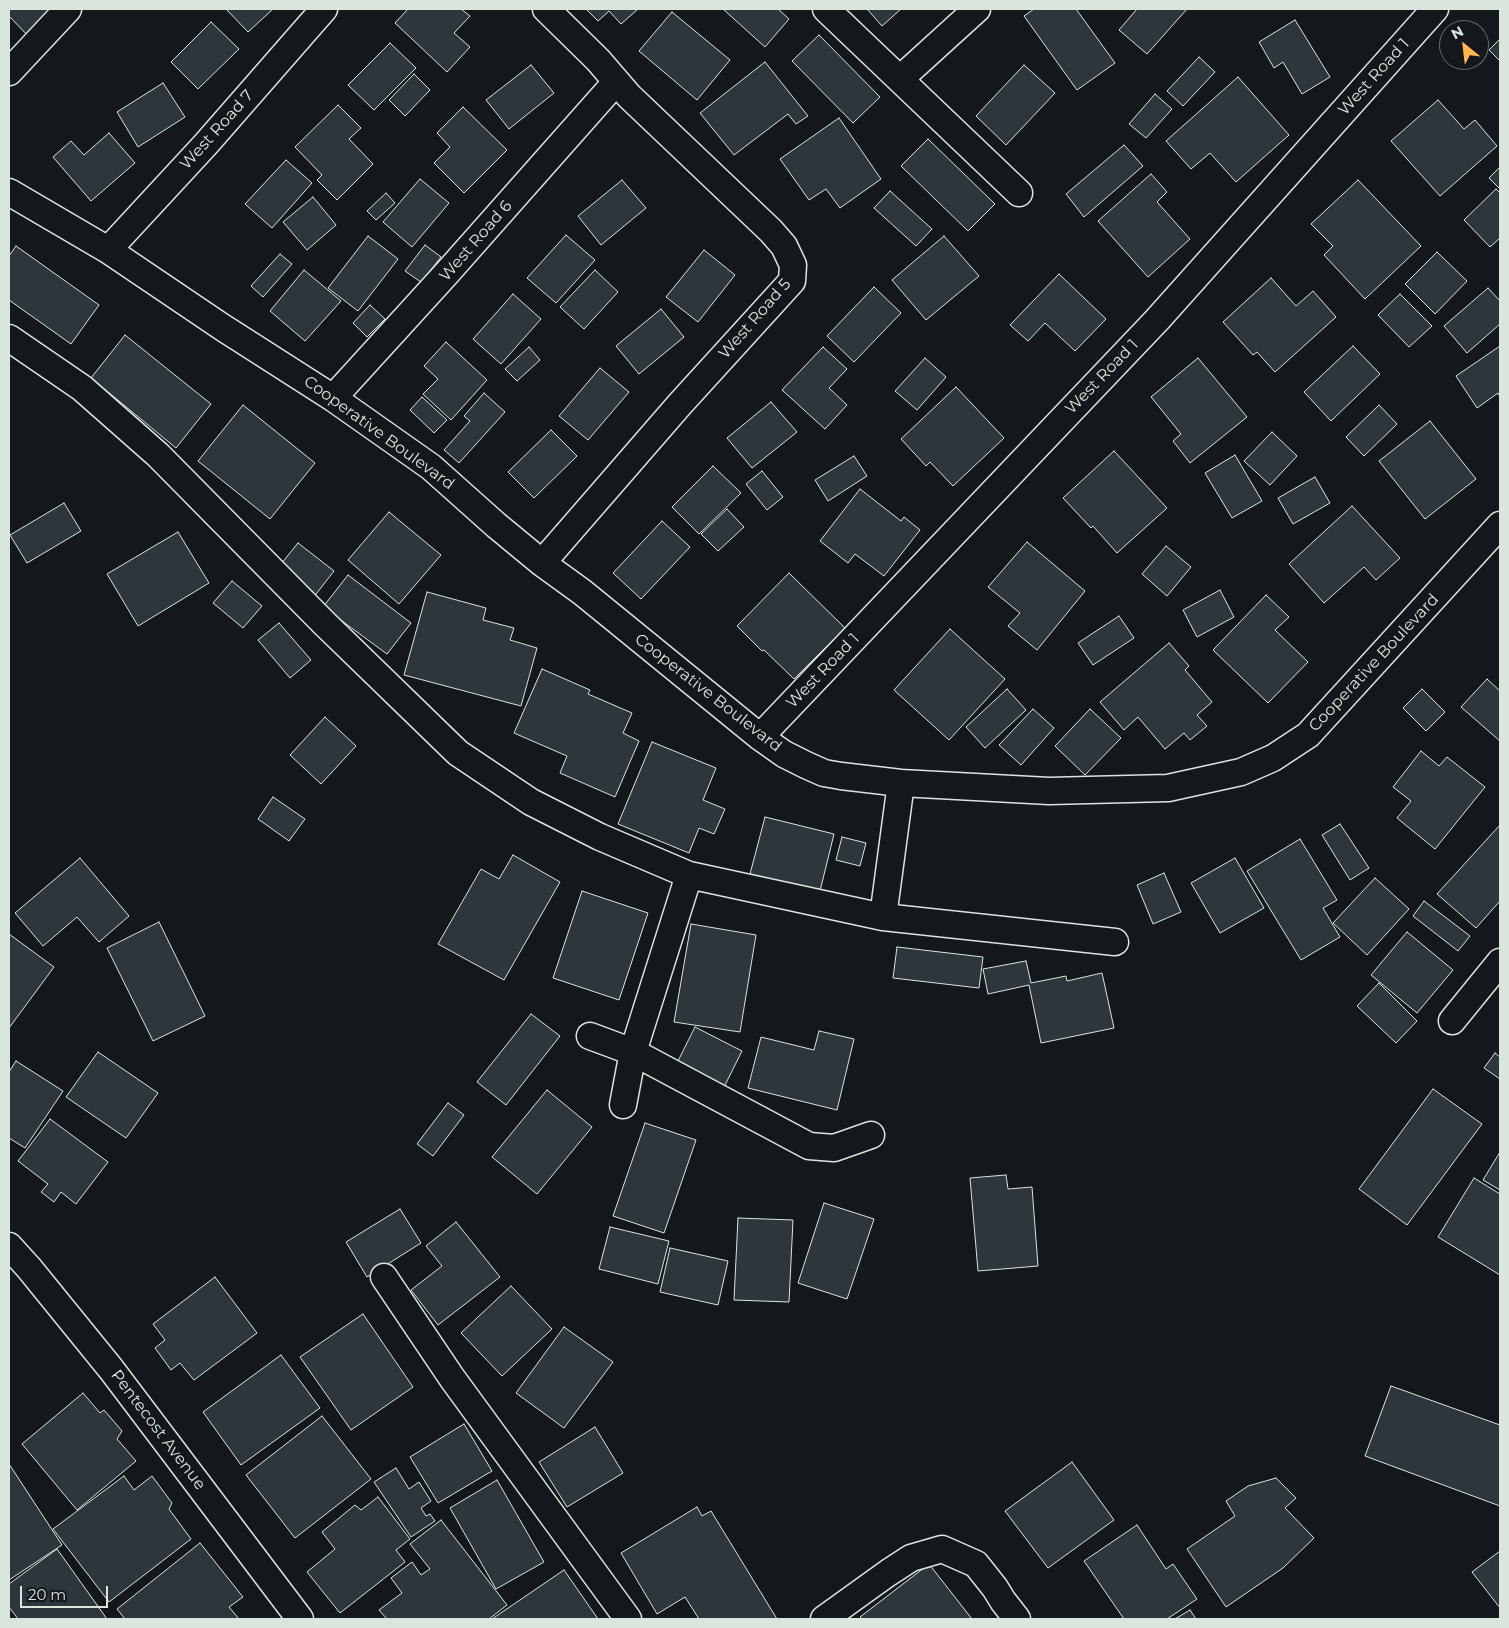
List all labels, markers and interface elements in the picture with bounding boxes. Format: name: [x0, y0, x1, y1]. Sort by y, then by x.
north arrow: [1439, 20, 1489, 70]
text: N: [1448, 22, 1467, 43]
street label: West Road 1: [1334, 35, 1414, 119]
street label: West Road 7: [176, 86, 258, 174]
street label: West Road 6: [436, 197, 516, 285]
street label: West Road 5: [715, 275, 795, 363]
street label: West Road 1: [1061, 335, 1143, 419]
street label: Cooperative Boulevard: [300, 372, 458, 494]
street label: Cooperative Boulevard: [1305, 590, 1443, 736]
street label: West Road 1: [782, 629, 864, 713]
street label: Cooperative Boulevard: [631, 630, 785, 756]
street label: Pentecost Avenue: [107, 1366, 209, 1494]
scale bar: [22, 1576, 110, 1608]
text: 20 m: [28, 1585, 66, 1604]

